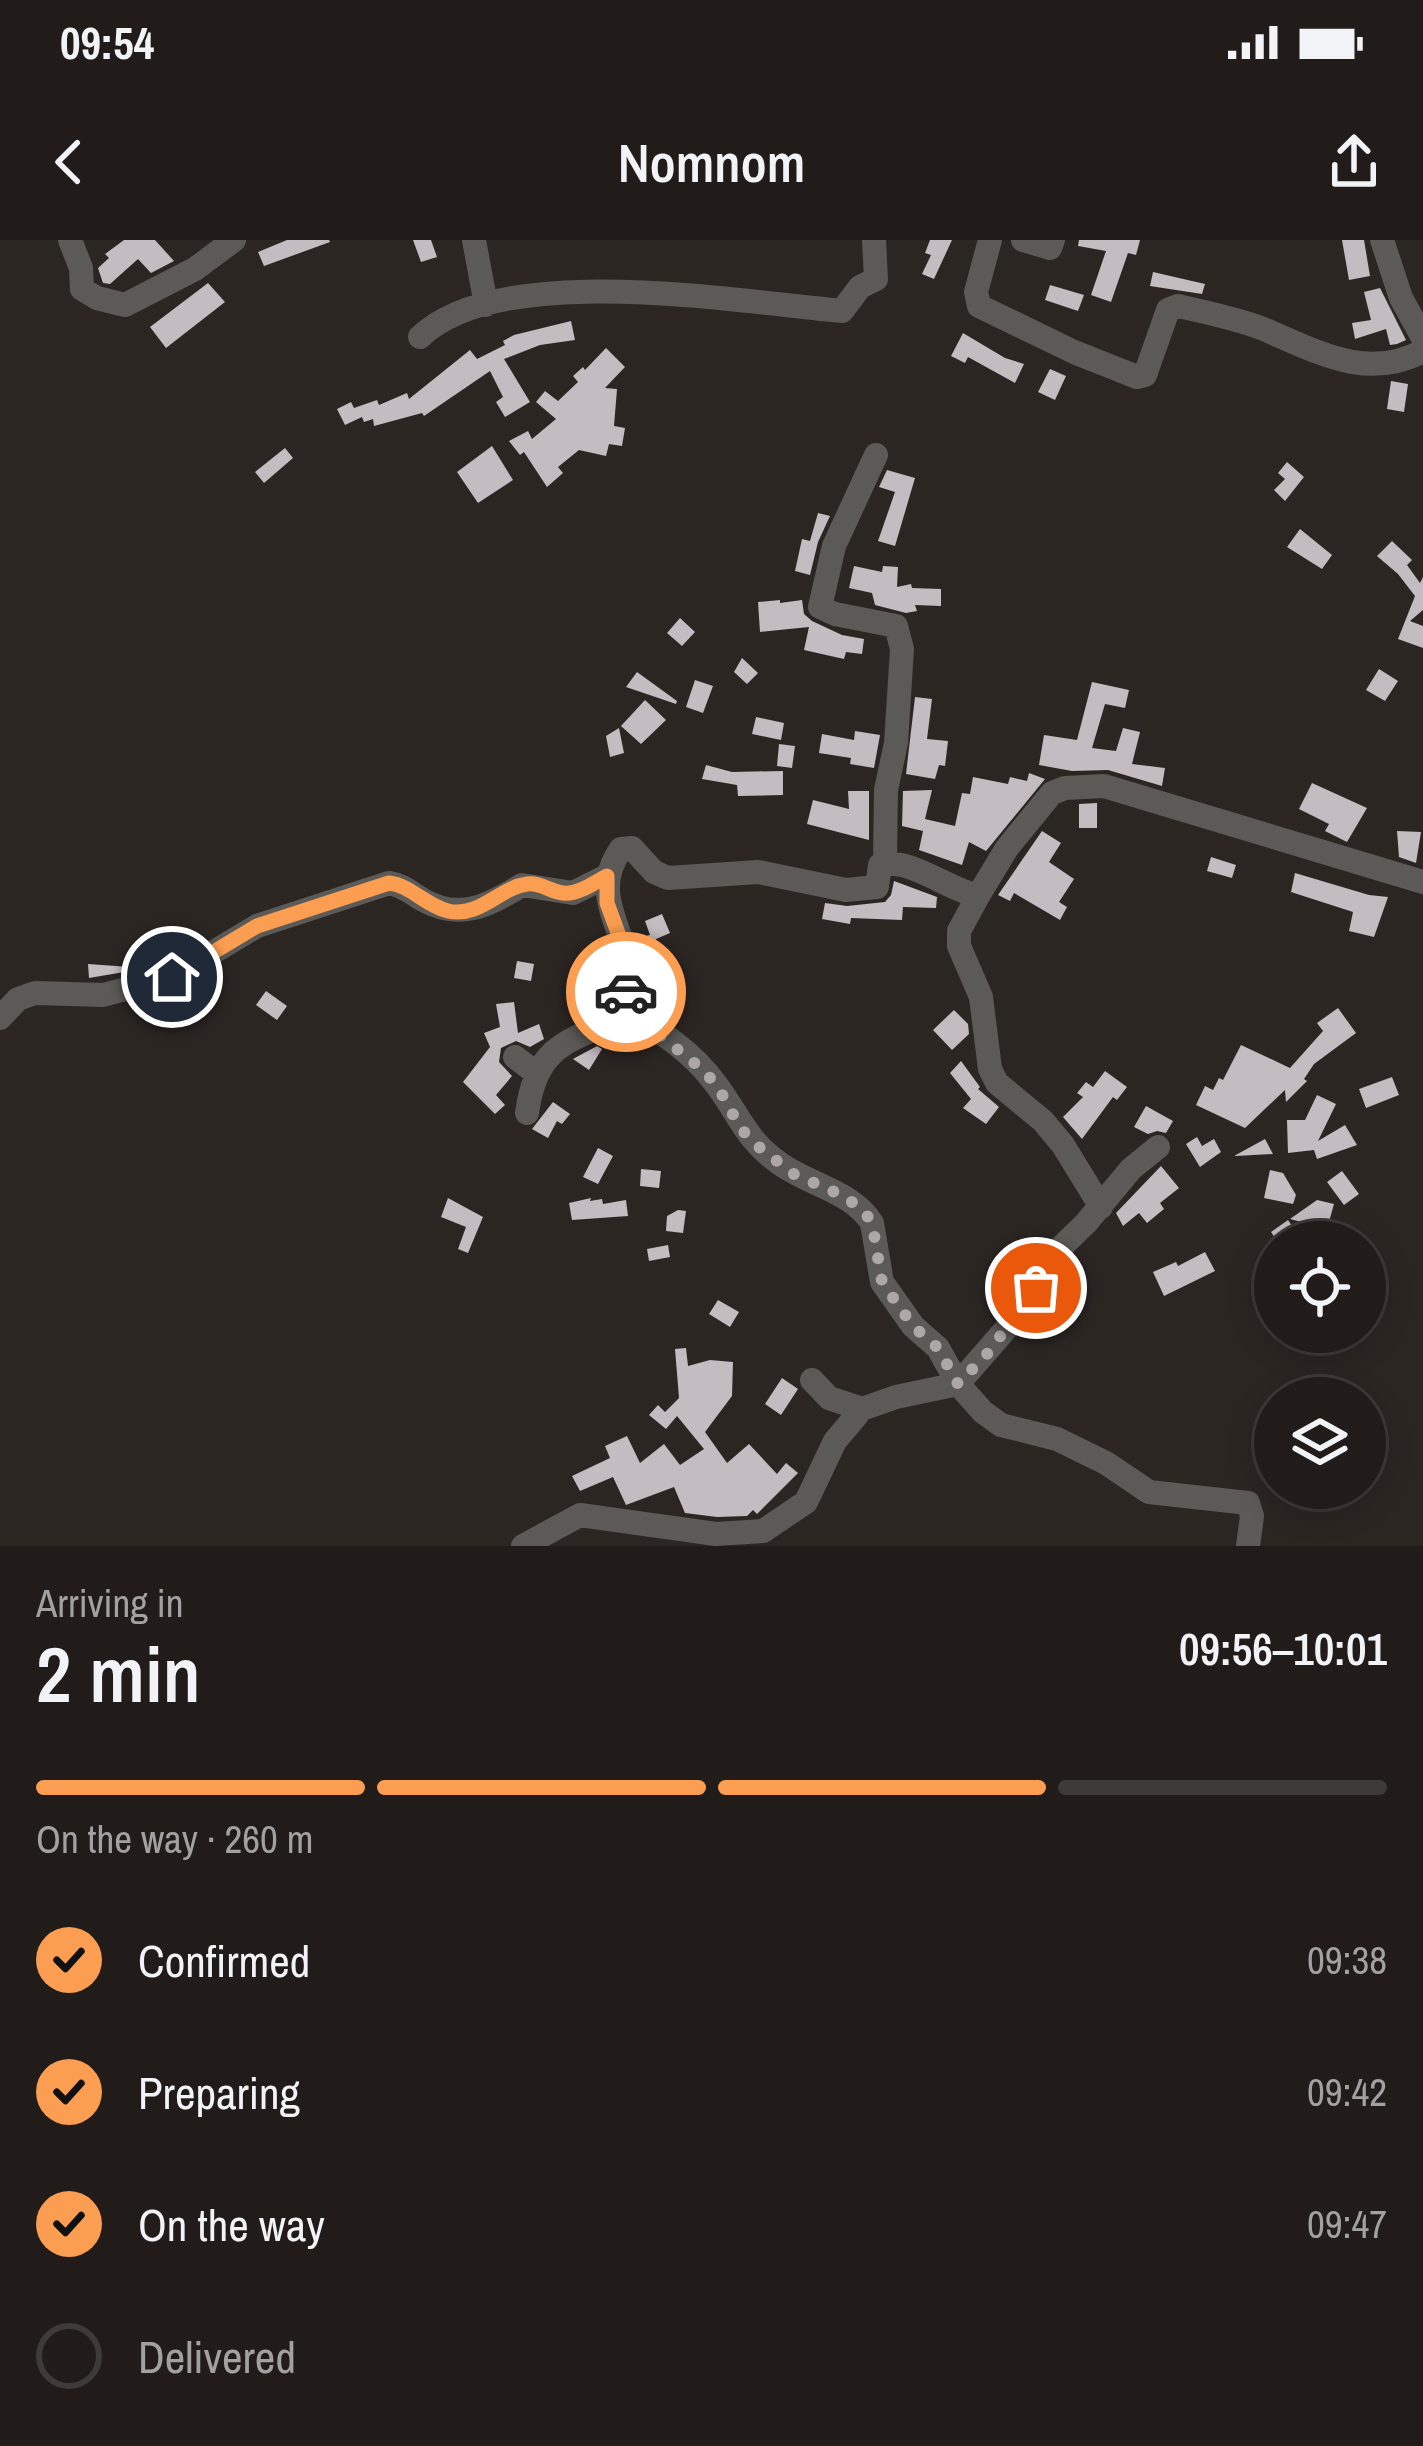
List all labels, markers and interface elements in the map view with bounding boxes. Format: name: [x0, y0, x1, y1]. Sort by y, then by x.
text: 09:54: [60, 12, 154, 73]
text: Nomnom: [618, 126, 805, 199]
icon: back: [36, 129, 102, 195]
icon: share: [1321, 129, 1387, 195]
pin: [121, 926, 223, 1028]
courier: [566, 932, 686, 1052]
icon: home: [139, 944, 205, 1010]
icon: car: [593, 959, 659, 1025]
map controls: [1254, 1221, 1386, 1509]
button: locate: [1254, 1221, 1386, 1353]
pin: [985, 1237, 1087, 1339]
icon: bag: [1003, 1255, 1069, 1321]
button: layers: [1254, 1377, 1386, 1509]
text: Arriving in: [36, 1577, 184, 1629]
text: 09:56–10:01: [1179, 1618, 1387, 1679]
text: 2 min: [36, 1621, 201, 1726]
text: On the way · 260 m: [36, 1813, 313, 1865]
icon: check: [36, 1927, 102, 1993]
text: Confirmed: [138, 1930, 310, 1991]
text: 09:38: [1307, 1934, 1387, 1986]
icon: check: [36, 2059, 102, 2125]
text: Preparing: [138, 2062, 300, 2123]
text: 09:42: [1307, 2066, 1387, 2118]
icon: check: [36, 2191, 102, 2257]
text: On the way: [138, 2194, 325, 2255]
text: 09:47: [1307, 2198, 1387, 2250]
text: Delivered: [138, 2326, 296, 2387]

